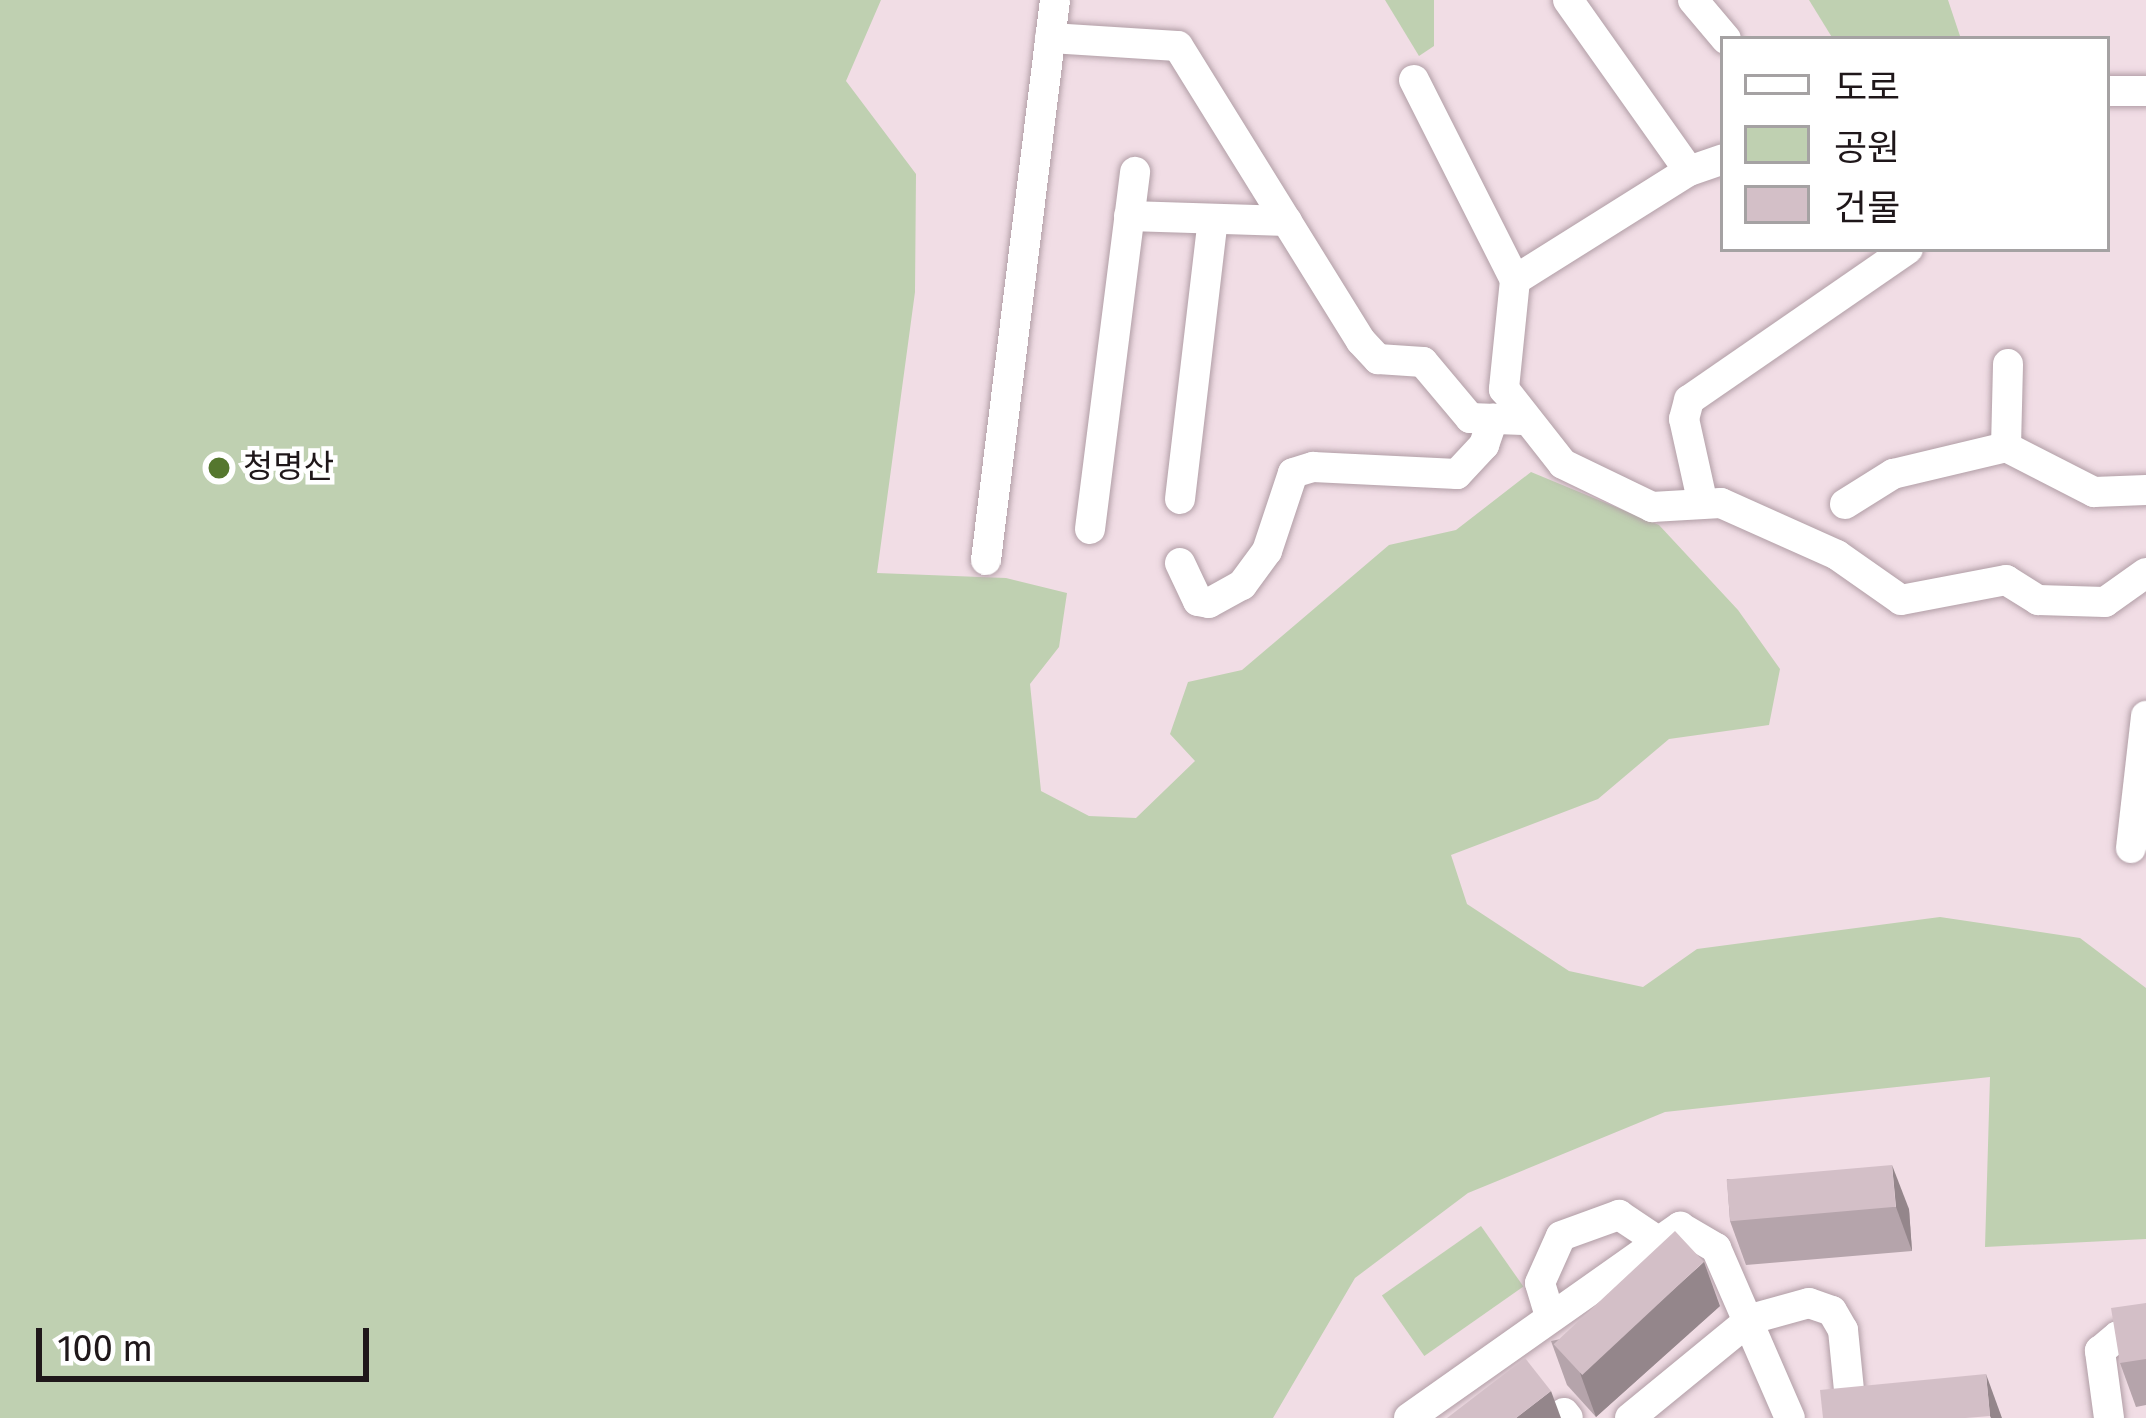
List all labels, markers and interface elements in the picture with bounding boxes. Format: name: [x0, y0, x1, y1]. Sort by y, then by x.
legend: [1720, 36, 2110, 252]
text: 도로: [1834, 66, 1900, 110]
text: 공원: [1834, 126, 1900, 170]
text: 건물: [1834, 186, 1900, 230]
place label: 청명산: [243, 448, 334, 488]
marker: 청명산: [206, 455, 232, 481]
scale bar: [42, 1304, 375, 1378]
text: 100 m: [57, 1327, 153, 1371]

